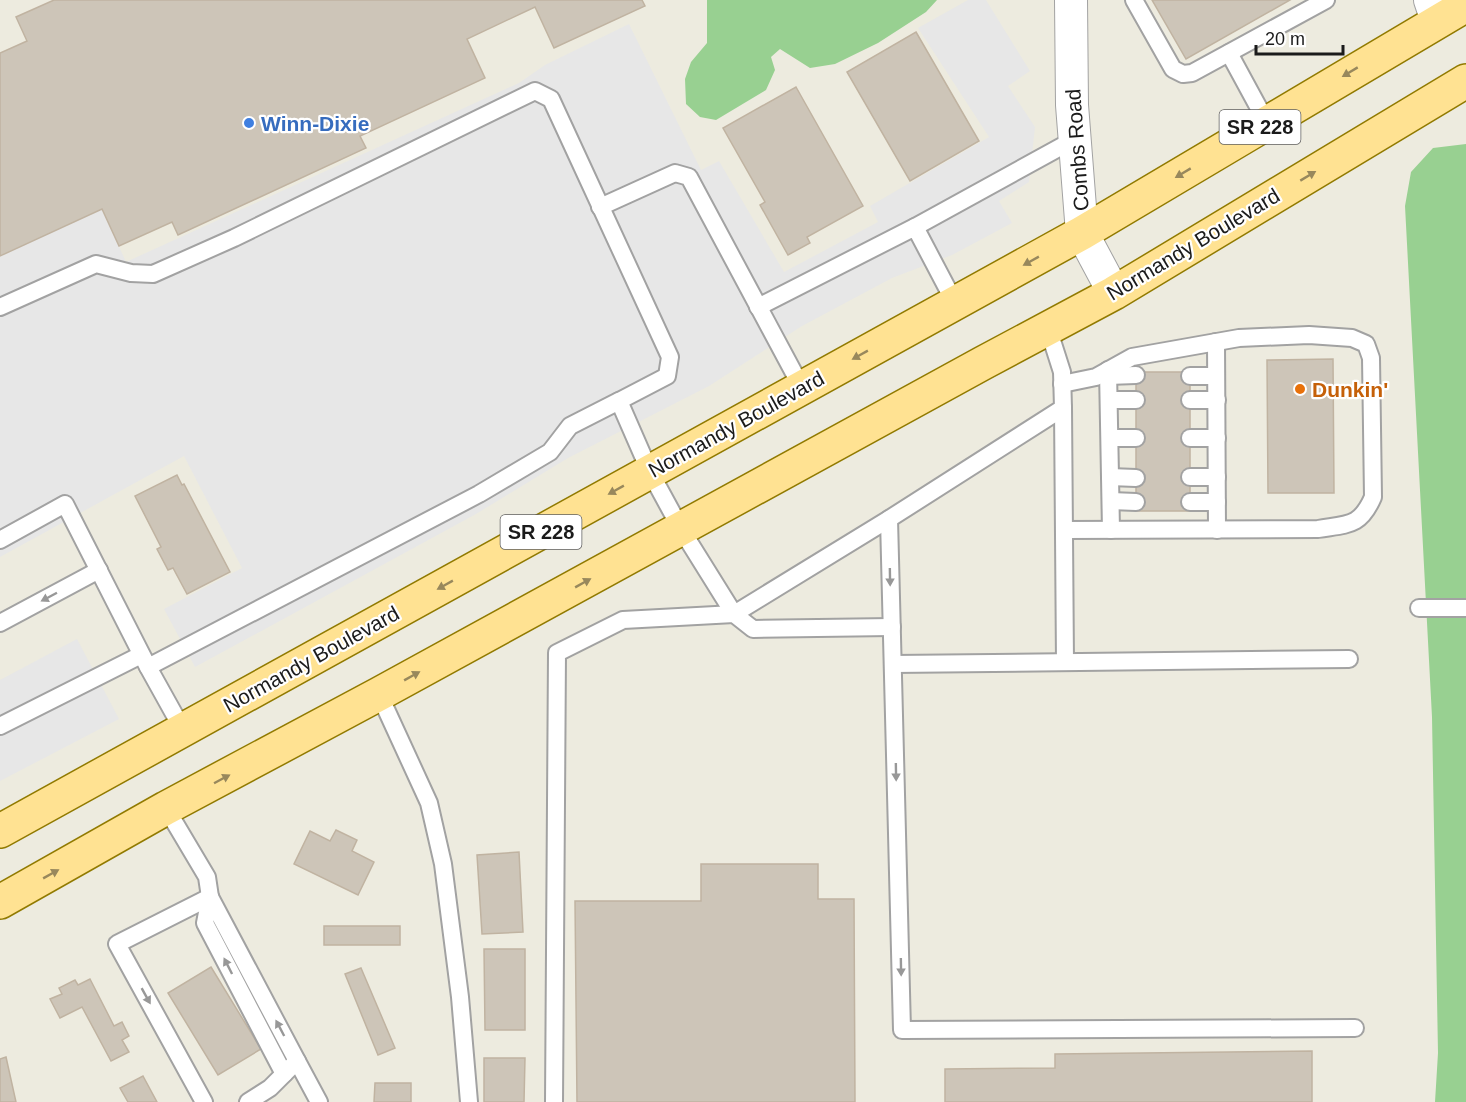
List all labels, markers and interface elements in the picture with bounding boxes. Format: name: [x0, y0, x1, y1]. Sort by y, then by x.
scale bar: [1256, 18, 1343, 56]
text: 20 m: [1265, 29, 1305, 49]
one-way arrow: [1342, 67, 1359, 77]
street label: Combs Road: [1061, 88, 1093, 212]
road number: SR 228: [1220, 110, 1300, 144]
place label: Winn-Dixie: [261, 112, 369, 135]
marker: Winn-Dixie: [242, 116, 256, 130]
one-way arrow: [1175, 167, 1191, 178]
one-way arrow: [1300, 170, 1316, 181]
street label: Normandy Boulevard: [1103, 183, 1283, 305]
one-way arrow: [1022, 256, 1039, 266]
one-way arrow: [852, 350, 869, 360]
street label: Normandy Boulevard: [644, 366, 828, 482]
place label: Dunkin': [1312, 378, 1388, 401]
marker: Dunkin': [1293, 382, 1307, 396]
one-way arrow: [607, 485, 624, 495]
road number: SR 228: [500, 515, 582, 549]
one-way arrow: [886, 568, 895, 587]
one-way arrow: [575, 578, 592, 588]
one-way arrow: [437, 580, 454, 590]
one-way arrow: [41, 592, 58, 602]
street label: Normandy Boulevard: [219, 601, 403, 717]
one-way arrow: [404, 671, 420, 682]
one-way arrow: [891, 763, 900, 782]
one-way arrow: [213, 774, 230, 783]
one-way arrow: [43, 868, 59, 879]
one-way arrow: [896, 957, 905, 976]
one-way arrow: [223, 958, 233, 975]
one-way arrow: [140, 988, 151, 1004]
one-way arrow: [275, 1020, 284, 1037]

